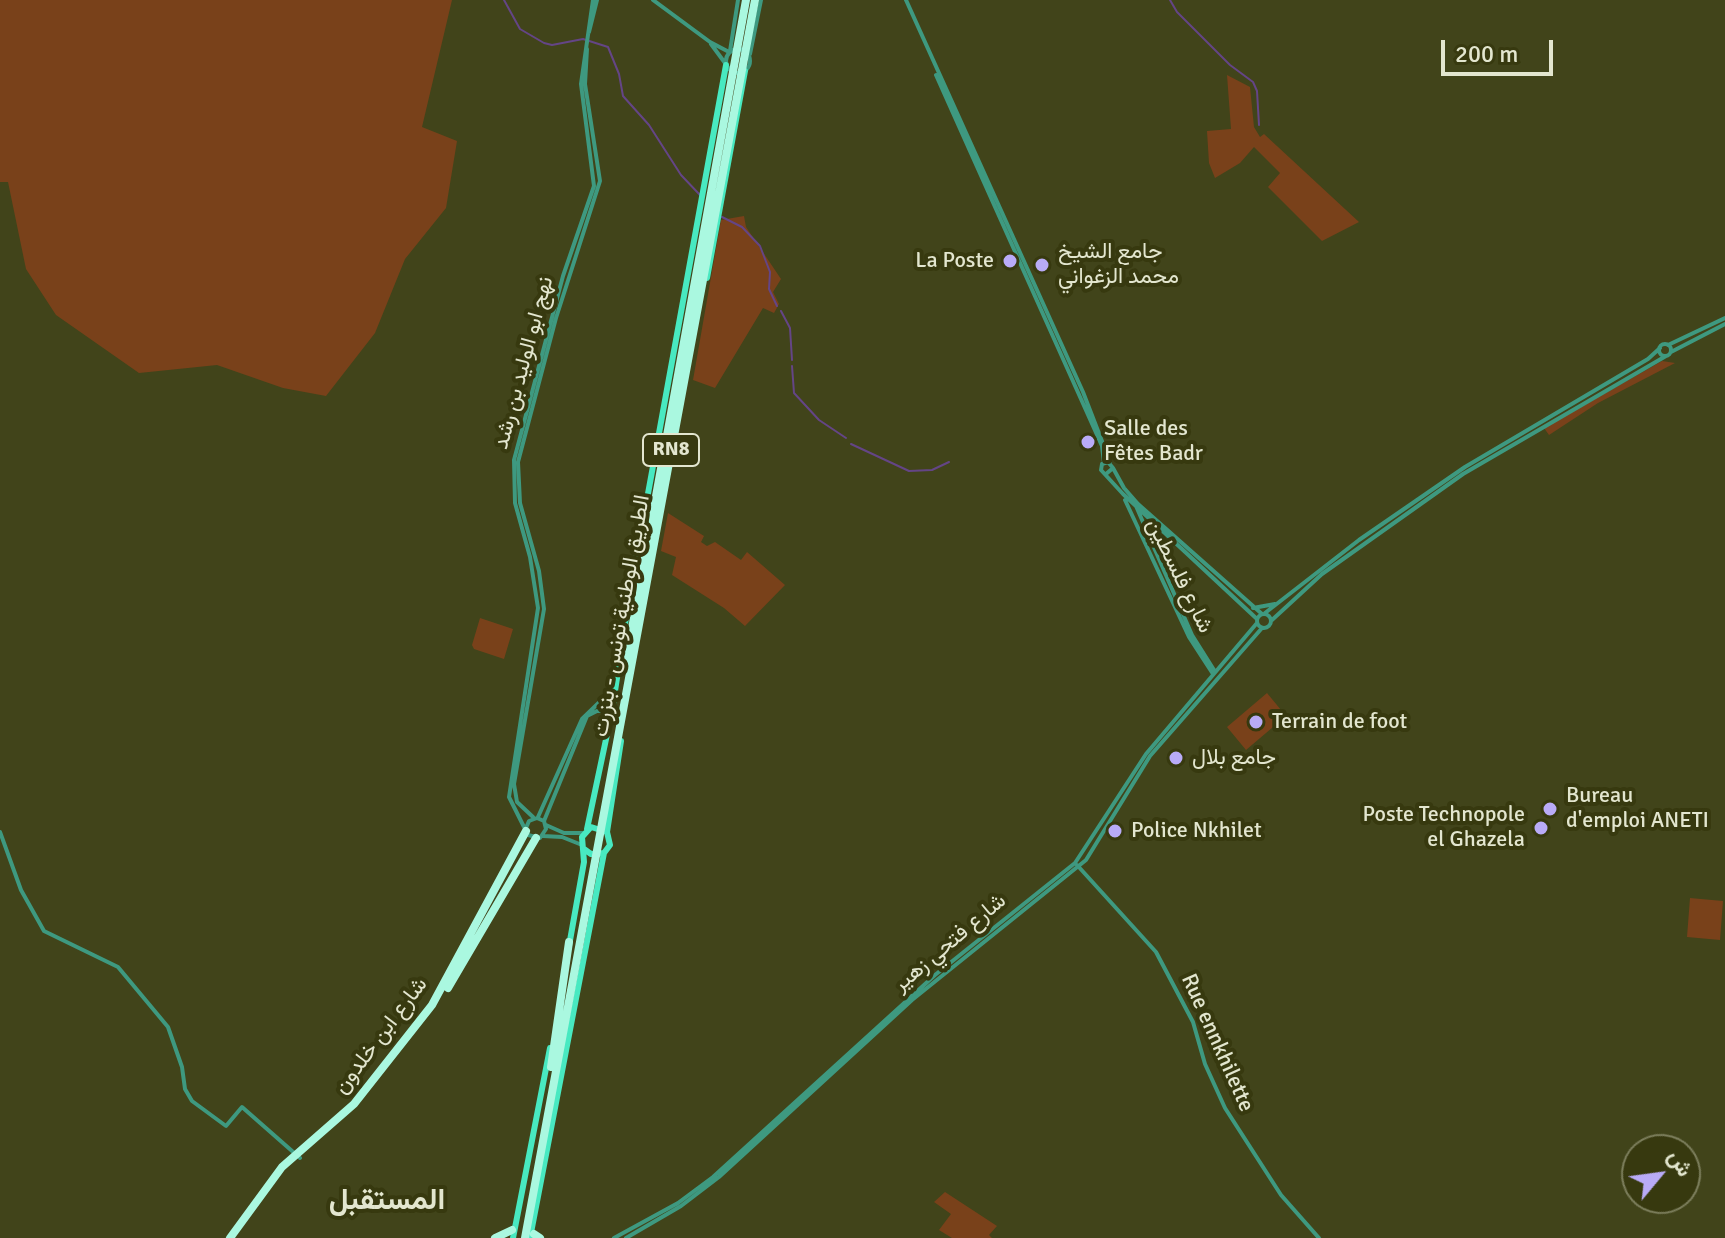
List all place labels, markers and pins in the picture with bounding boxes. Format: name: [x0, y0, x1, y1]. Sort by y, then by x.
place label: جامع الشيخ محمد الزغواني: [1058, 239, 1179, 290]
place label: La Poste: [915, 248, 994, 274]
marker: La Poste: [1001, 252, 1019, 270]
marker: جامع الشيخ محمد الزغواني: [1033, 256, 1051, 274]
place label: Salle des Fêtes Badr: [1104, 416, 1203, 468]
marker: Salle des Fêtes Badr: [1079, 433, 1097, 451]
place label: Terrain de foot: [1272, 709, 1407, 735]
marker: Terrain de foot: [1247, 713, 1265, 731]
place label: جامع بلال: [1192, 745, 1276, 771]
marker: جامع بلال: [1167, 749, 1185, 767]
place label: Bureau d'emploi ANETI: [1566, 783, 1709, 834]
marker: Bureau d'emploi ANETI: [1541, 800, 1559, 818]
place label: Poste Technopole el Ghazela: [1363, 802, 1525, 854]
place label: Police Nkhilet: [1131, 818, 1262, 844]
marker: Poste Technopole el Ghazela: [1532, 819, 1550, 837]
marker: Police Nkhilet: [1106, 822, 1124, 840]

